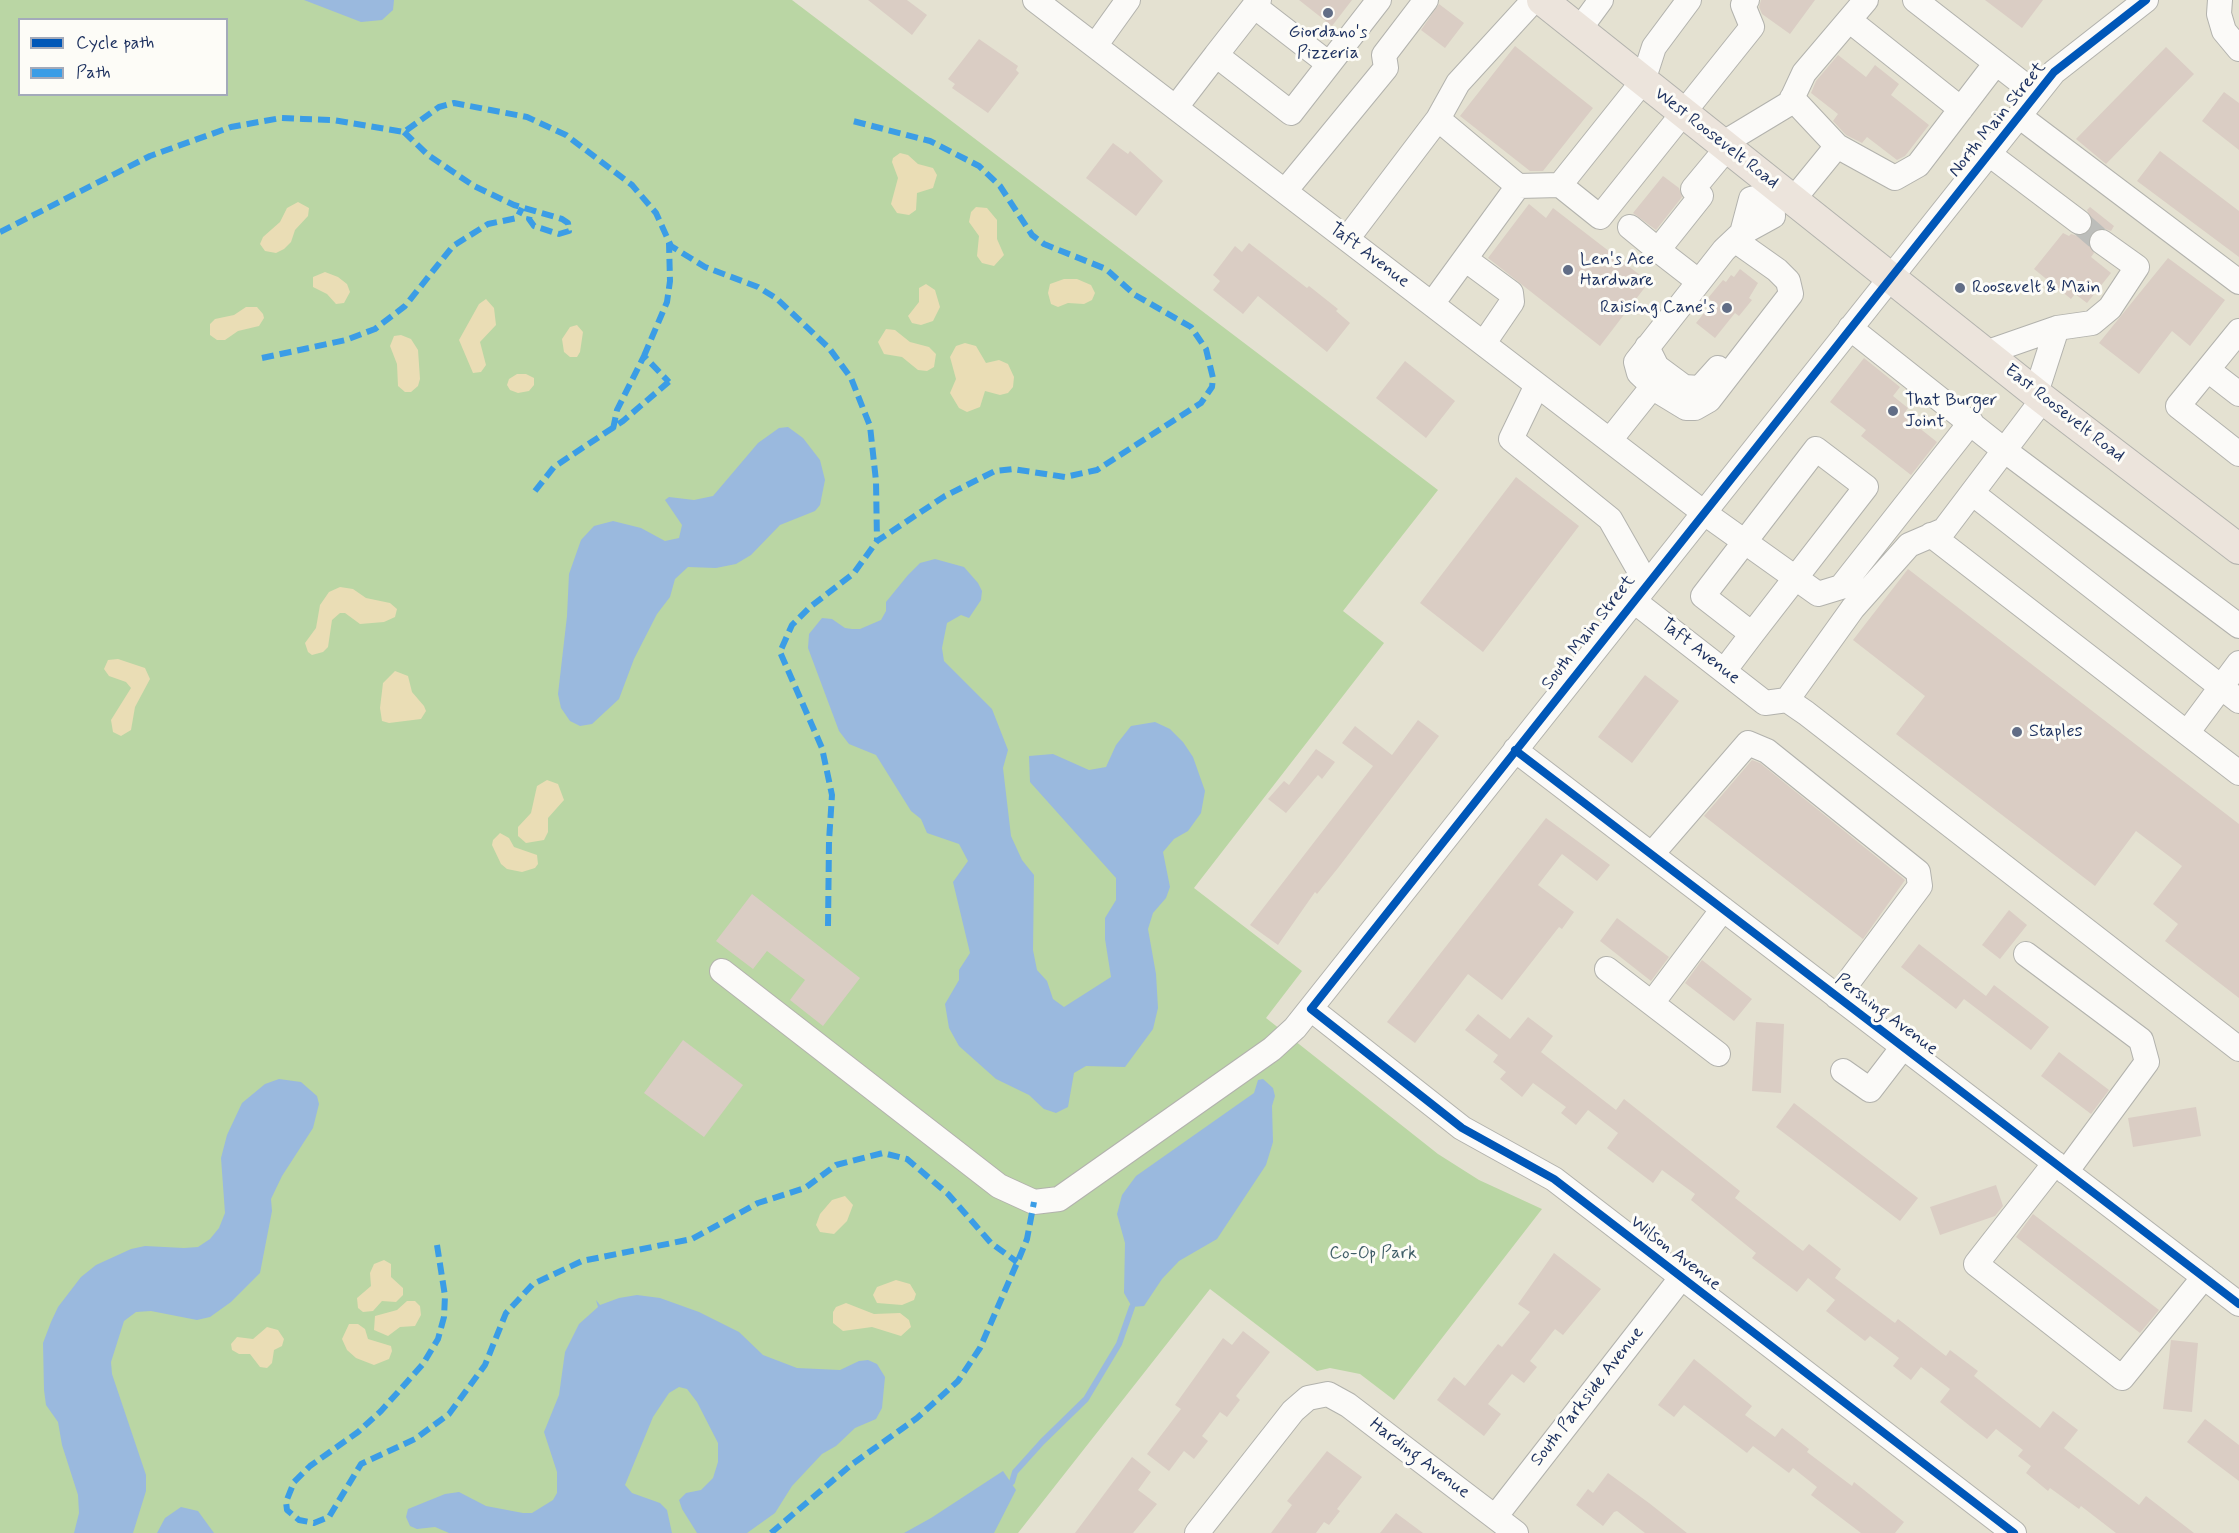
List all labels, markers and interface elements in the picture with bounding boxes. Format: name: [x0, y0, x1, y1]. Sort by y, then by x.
marker: Giordano's Pizzeria: [1321, 6, 1335, 20]
legend: [18, 18, 228, 96]
place label: Giordano's Pizzeria: [1288, 22, 1368, 64]
text: Cycle path: [76, 31, 154, 55]
street label: North Main Street: [1945, 58, 2051, 182]
text: Path: [76, 61, 111, 85]
street label: West Roosevelt Road: [1650, 84, 1782, 194]
street label: Taft Avenue: [1325, 219, 1413, 293]
place label: Len's Ace Hardware: [1580, 249, 1654, 292]
marker: Len's Ace Hardware: [1561, 263, 1575, 277]
place label: Roosevelt & Main: [1972, 277, 2101, 299]
marker: Roosevelt & Main: [1953, 281, 1967, 295]
place label: Raising Cane's: [1600, 297, 1715, 319]
marker: Raising Cane's: [1720, 301, 1734, 315]
street label: East Roosevelt Road: [2000, 360, 2128, 468]
place label: That Burger Joint: [1905, 390, 1997, 432]
marker: That Burger Joint: [1886, 404, 1900, 418]
street label: South Main Street: [1537, 571, 1641, 695]
street label: Taft Avenue: [1656, 614, 1744, 690]
place label: Staples: [2029, 721, 2083, 743]
marker: Staples: [2010, 725, 2024, 739]
street label: Pershing Avenue: [1830, 969, 1942, 1061]
street label: Wilson Avenue: [1625, 1212, 1725, 1296]
park label: Co-Op Park: [1329, 1243, 1417, 1265]
street label: South Parkside Avenue: [1527, 1323, 1649, 1471]
street label: Harding Avenue: [1364, 1414, 1474, 1504]

